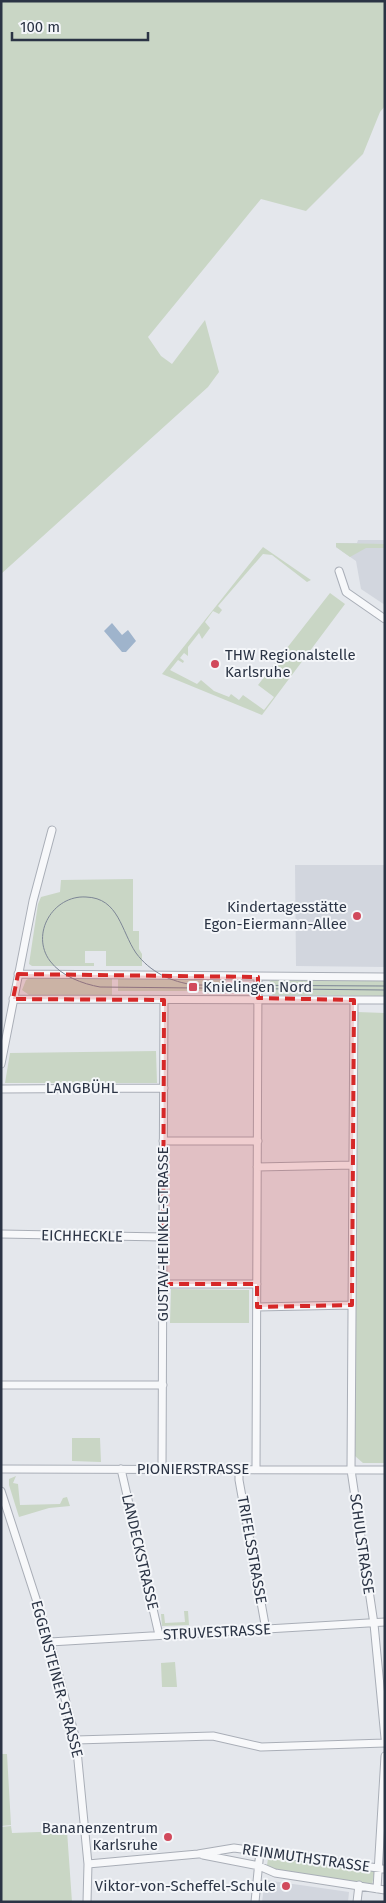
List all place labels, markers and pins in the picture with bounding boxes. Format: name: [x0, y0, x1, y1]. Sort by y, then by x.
place label: THW Regionalstelle Karlsruhe: [225, 646, 356, 681]
marker: THW Regionalstelle Karlsruhe: [209, 658, 221, 670]
place label: Kindertagesstätte Egon-Eiermann-Allee: [204, 898, 347, 933]
marker: Kindertagesstätte Egon-Eiermann-Allee: [351, 910, 363, 922]
place label: Knielingen Nord: [203, 978, 312, 996]
marker: Knielingen Nord: [187, 981, 199, 993]
place label: Bananenzentrum Karlsruhe: [42, 1819, 158, 1854]
marker: Bananenzentrum Karlsruhe: [162, 1831, 174, 1843]
place label: Viktor-von-Scheffel-Schule: [95, 1877, 276, 1895]
marker: Viktor-von-Scheffel-Schule: [280, 1880, 292, 1892]

